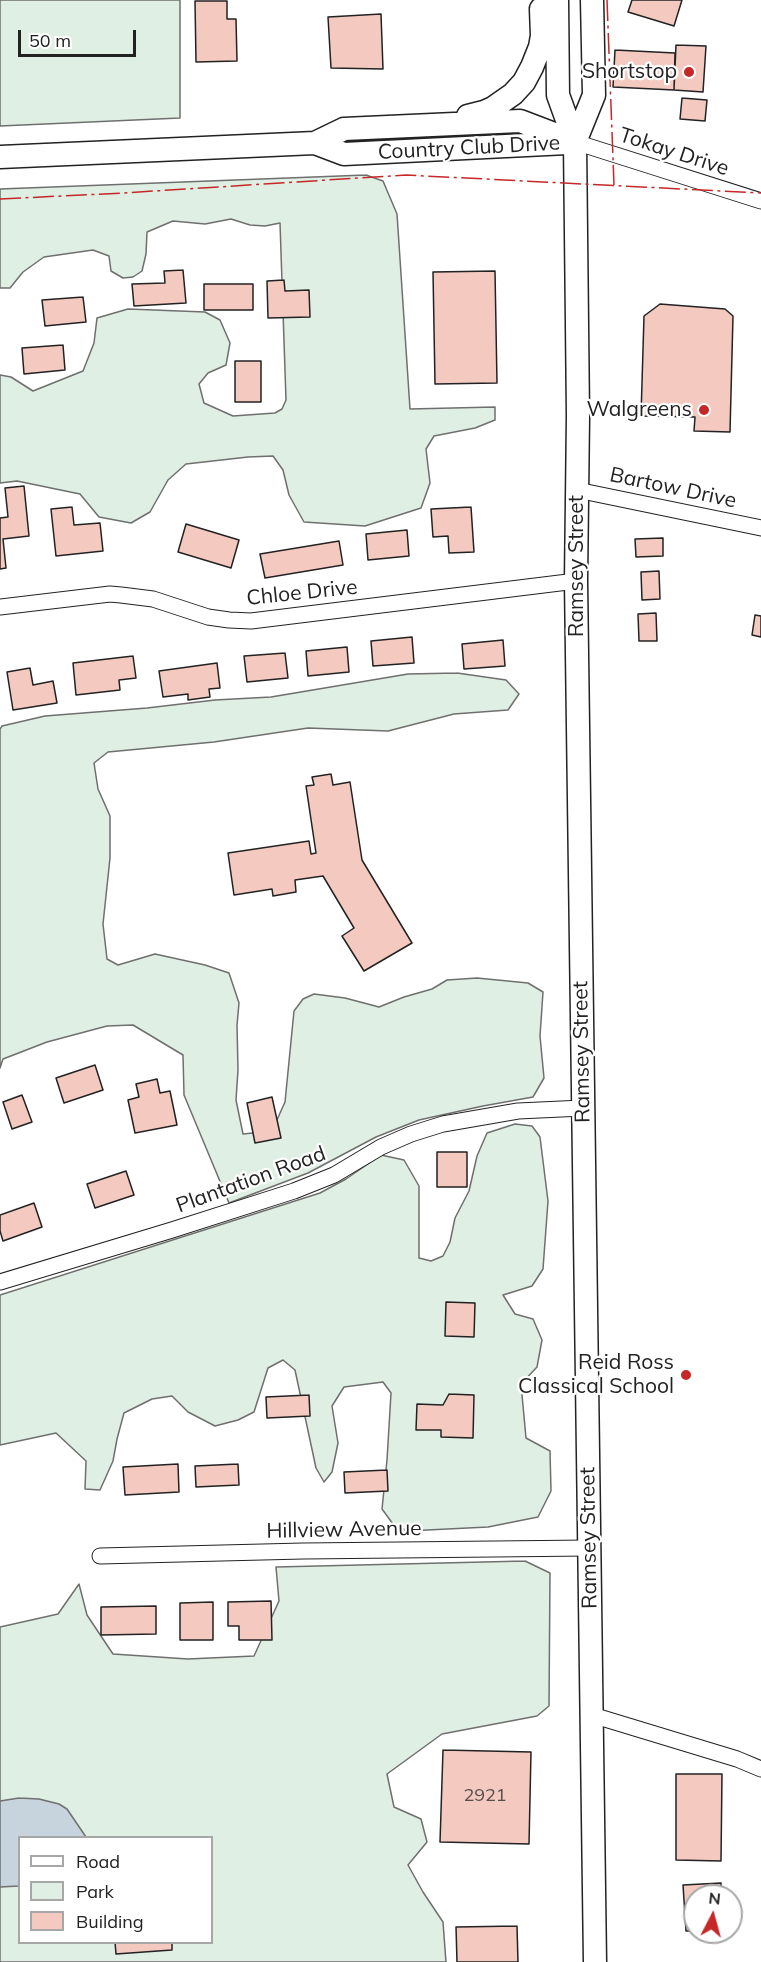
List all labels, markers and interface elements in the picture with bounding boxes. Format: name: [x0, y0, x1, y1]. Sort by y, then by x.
scale bar: [21, 18, 140, 56]
text: 50 m: [29, 29, 71, 52]
place label: Shortstop: [582, 59, 677, 85]
marker: Shortstop: [682, 65, 696, 79]
street label: Tokay Drive: [616, 122, 732, 182]
street label: Country Club Drive: [377, 131, 561, 165]
place label: Walgreens: [587, 397, 692, 423]
marker: Walgreens: [697, 403, 711, 417]
street label: Bartow Drive: [607, 462, 739, 514]
street label: Ramsey Street: [564, 495, 590, 637]
street label: Chloe Drive: [245, 575, 359, 611]
street label: Ramsey Street: [568, 981, 596, 1123]
street label: Plantation Road: [173, 1141, 329, 1219]
place label: Reid Ross Classical School: [518, 1350, 674, 1400]
marker: Reid Ross Classical School: [679, 1368, 693, 1382]
street label: Ramsey Street: [575, 1467, 603, 1609]
street label: Hillview Avenue: [266, 1516, 422, 1544]
house number: 2921: [463, 1785, 507, 1807]
legend: [18, 1836, 213, 1944]
text: Road: [76, 1850, 120, 1873]
text: Park: [76, 1880, 114, 1903]
north arrow: [683, 1884, 743, 1944]
text: N: [708, 1888, 722, 1909]
text: Building: [76, 1910, 144, 1933]

